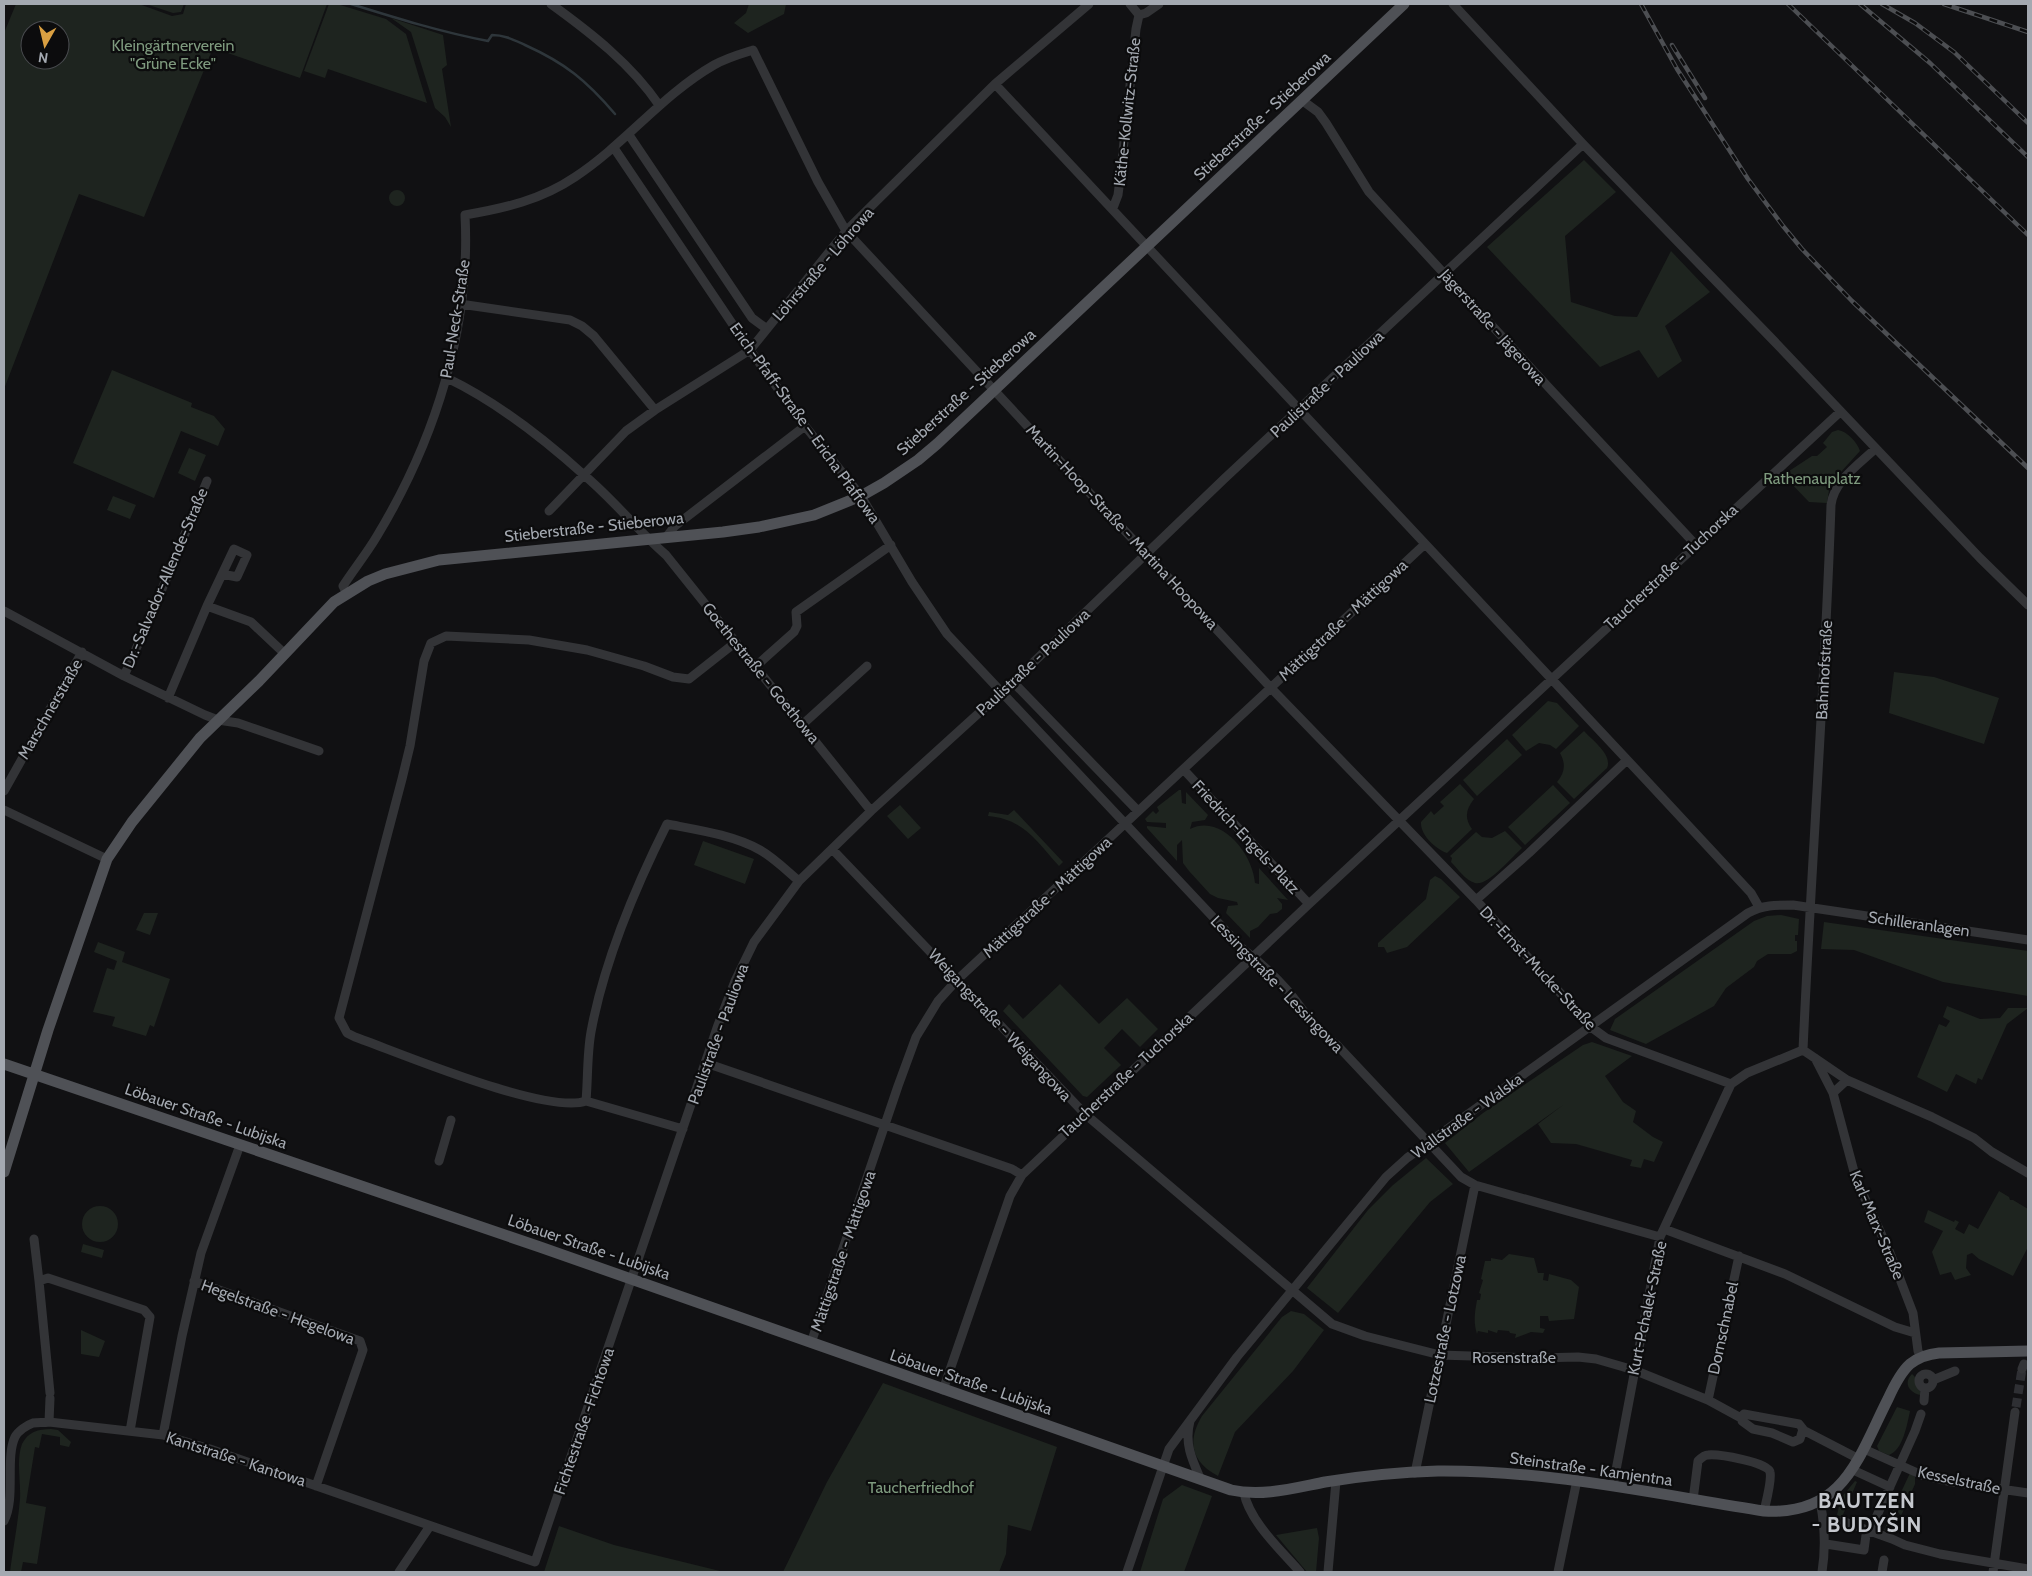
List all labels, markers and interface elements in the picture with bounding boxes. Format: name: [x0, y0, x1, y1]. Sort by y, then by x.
north arrow: [20, 20, 70, 70]
park label: Kleingärtnerverein "Grüne Ecke": [112, 36, 234, 73]
street label: Käthe-Kollwitz-Straße: [1110, 37, 1144, 187]
street label: Stieberstraße - Stieberowa: [1190, 47, 1335, 184]
text: N: [37, 48, 49, 67]
street label: Löhrstraße - Löhrowa: [768, 203, 878, 325]
street label: Paul-Neck-Straße: [436, 258, 474, 380]
street label: Jägerstraße - Jägerowa: [1435, 264, 1550, 389]
street label: Erich-Pfaff-Straße – Ericha Pfaffowa: [726, 319, 884, 527]
street label: Stieberstraße - Stieberowa: [893, 324, 1040, 459]
street label: Paulistraße - Pauliowa: [1266, 326, 1388, 441]
street label: Martin-Hoop-Straße - Martina Hoopowa: [1022, 421, 1222, 634]
park label: Rathenauplatz: [1763, 469, 1861, 488]
street label: Dr.-Salvador-Allende-Straße: [118, 485, 212, 671]
street label: Taucherstraße - Tuchorska: [1600, 500, 1742, 634]
street label: Stieberstraße - Stieberowa: [503, 508, 685, 546]
street label: Mättigstraße - Mättigowa: [1275, 555, 1412, 685]
street label: Goethestraße - Goethowa: [698, 599, 824, 747]
street label: Paulistraße - Pauliowa: [972, 604, 1094, 719]
street label: Bahnhofstraße: [1812, 620, 1836, 720]
street label: Marschnerstraße: [14, 656, 86, 762]
street label: Friedrich-Engels-Platz: [1188, 776, 1304, 898]
street label: Mättigstraße - Mättigowa: [979, 832, 1116, 962]
street label: Dr.-Ernst-Mucke-Straße: [1476, 902, 1600, 1034]
street label: Schilleranlagen: [1867, 907, 1971, 941]
street label: Lessingstraße - Lessingowa: [1207, 912, 1348, 1057]
street label: Weigangstraße - Weigangowa: [924, 945, 1076, 1105]
street label: Paulistraße - Pauliowa: [684, 961, 752, 1107]
street label: Taucherstraße - Tuchorska: [1055, 1008, 1197, 1142]
street label: Wallstraße - Walska: [1408, 1069, 1527, 1163]
street label: Löbauer Straße - Lubijska: [122, 1079, 290, 1153]
street label: Mättigstraße - Mättigowa: [807, 1168, 880, 1334]
street label: Karl-Marx-Straße: [1846, 1168, 1908, 1282]
street label: Löbauer Straße - Lubijska: [505, 1210, 673, 1284]
street label: Kurt-Pchalek-Straße: [1623, 1239, 1671, 1377]
street label: Lotzestraße - Lotzowa: [1420, 1253, 1470, 1405]
street label: Hegelstraße - Hegelowa: [199, 1275, 358, 1349]
street label: Dornschnabel: [1704, 1280, 1742, 1376]
street label: Fichtestraße -Fichtowa: [550, 1345, 618, 1497]
street label: Löbauer Straße - Lubijska: [887, 1345, 1055, 1419]
street label: Rosenstraße: [1472, 1348, 1556, 1367]
street label: Kantstraße - Kantowa: [164, 1427, 309, 1491]
street label: Steinstraße - Kamjentna: [1508, 1448, 1674, 1490]
street label: Kesselstraße: [1916, 1462, 2002, 1498]
park label: Taucherfriedhof: [868, 1478, 975, 1497]
district label: BAUTZEN - BUDYŠIN: [1812, 1488, 1922, 1537]

